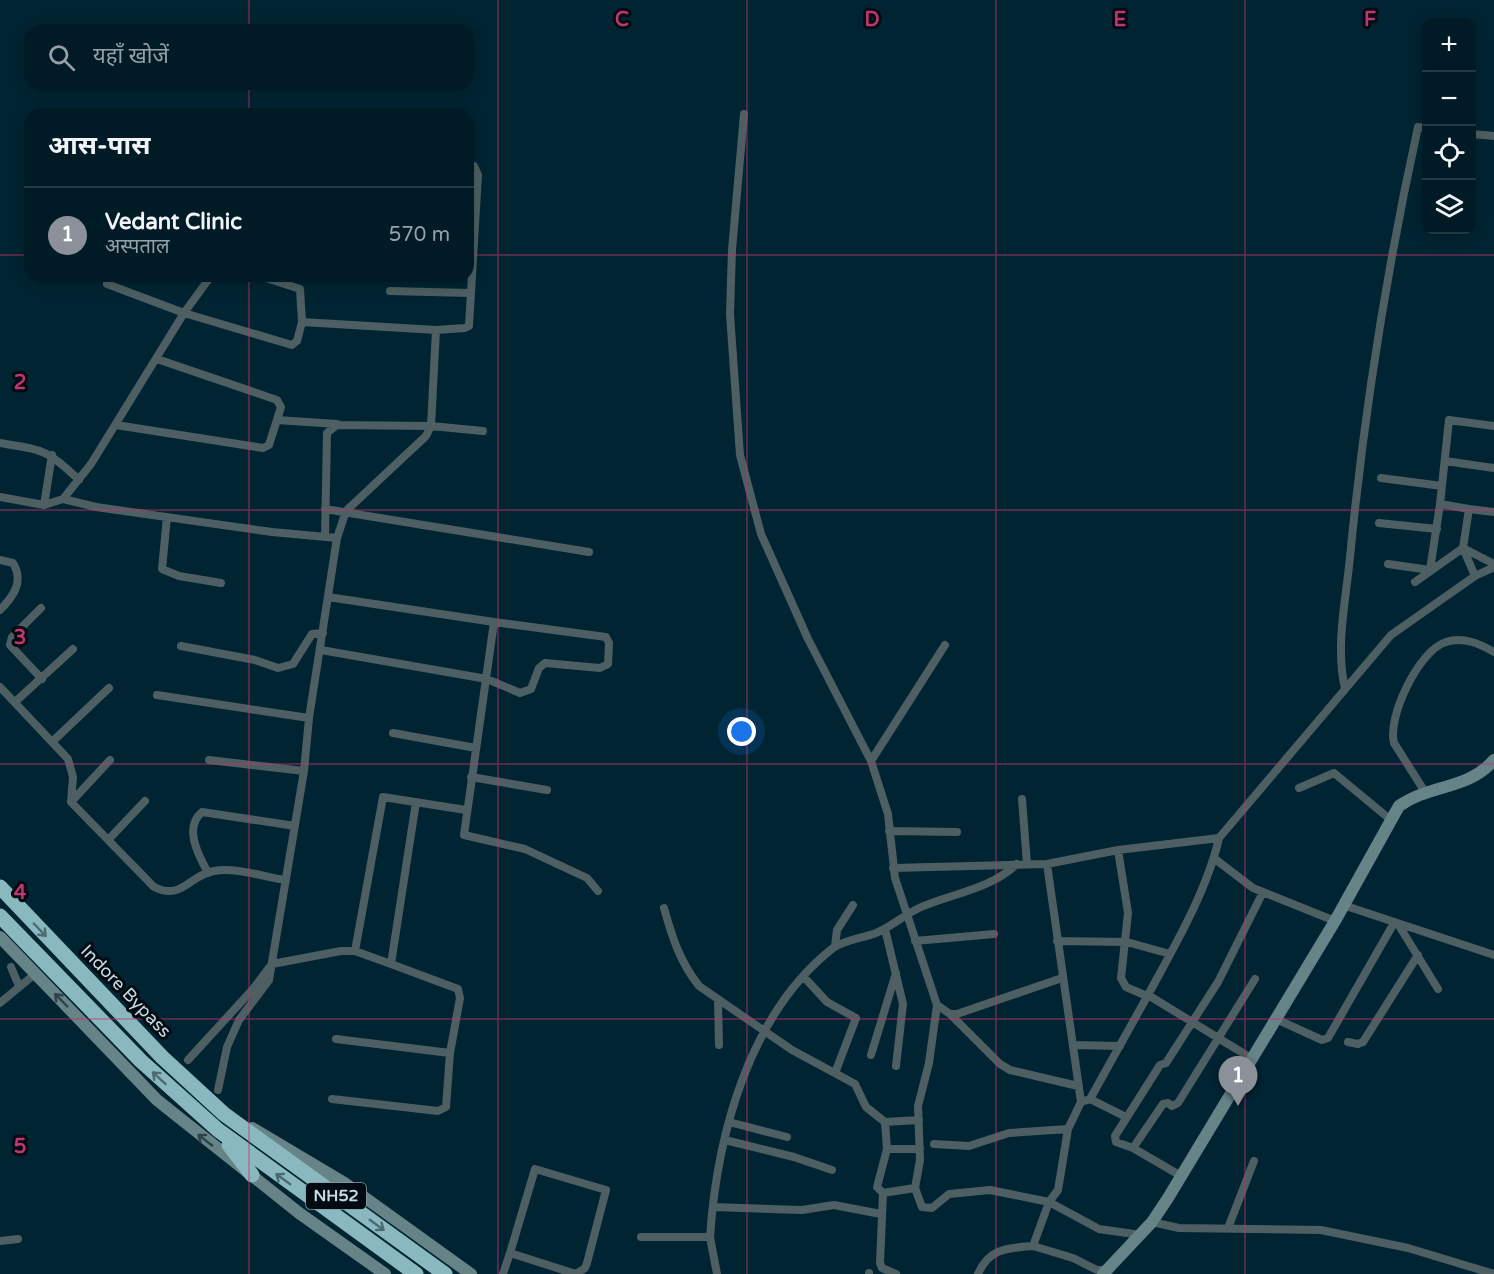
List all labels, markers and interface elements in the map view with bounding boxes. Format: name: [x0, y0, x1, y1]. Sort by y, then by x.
text: C: [615, 8, 629, 32]
text: D: [864, 8, 880, 32]
text: E: [1114, 8, 1127, 32]
text: F: [1364, 8, 1376, 32]
map controls: [1422, 18, 1476, 234]
button: +: [1422, 18, 1476, 72]
search box: [24, 24, 474, 90]
icon: search: [45, 41, 78, 74]
text: यहाँ खोजें: [93, 43, 169, 69]
button: −: [1422, 72, 1476, 126]
button: locate: [1422, 126, 1476, 180]
text: आस-पास: [48, 130, 150, 161]
button: layers: [1422, 180, 1476, 234]
text: Vedant Clinic: [105, 209, 242, 235]
text: 1: [61, 223, 74, 247]
text: 570 m: [389, 223, 450, 247]
text: अस्पताल: [105, 235, 170, 259]
text: 2: [14, 371, 26, 395]
text: 3: [14, 626, 26, 650]
your location: [727, 717, 756, 746]
text: 4: [14, 881, 27, 905]
one-way arrow: [33, 922, 48, 937]
street label: Indore Bypass: [76, 940, 176, 1042]
one-way arrow: [54, 993, 68, 1008]
pin: 1: [1218, 1056, 1258, 1106]
one-way arrow: [151, 1071, 166, 1085]
one-way arrow: [198, 1133, 214, 1146]
text: 5: [14, 1135, 26, 1159]
one-way arrow: [276, 1173, 292, 1185]
road number: NH52: [306, 1183, 366, 1209]
one-way arrow: [369, 1219, 385, 1231]

